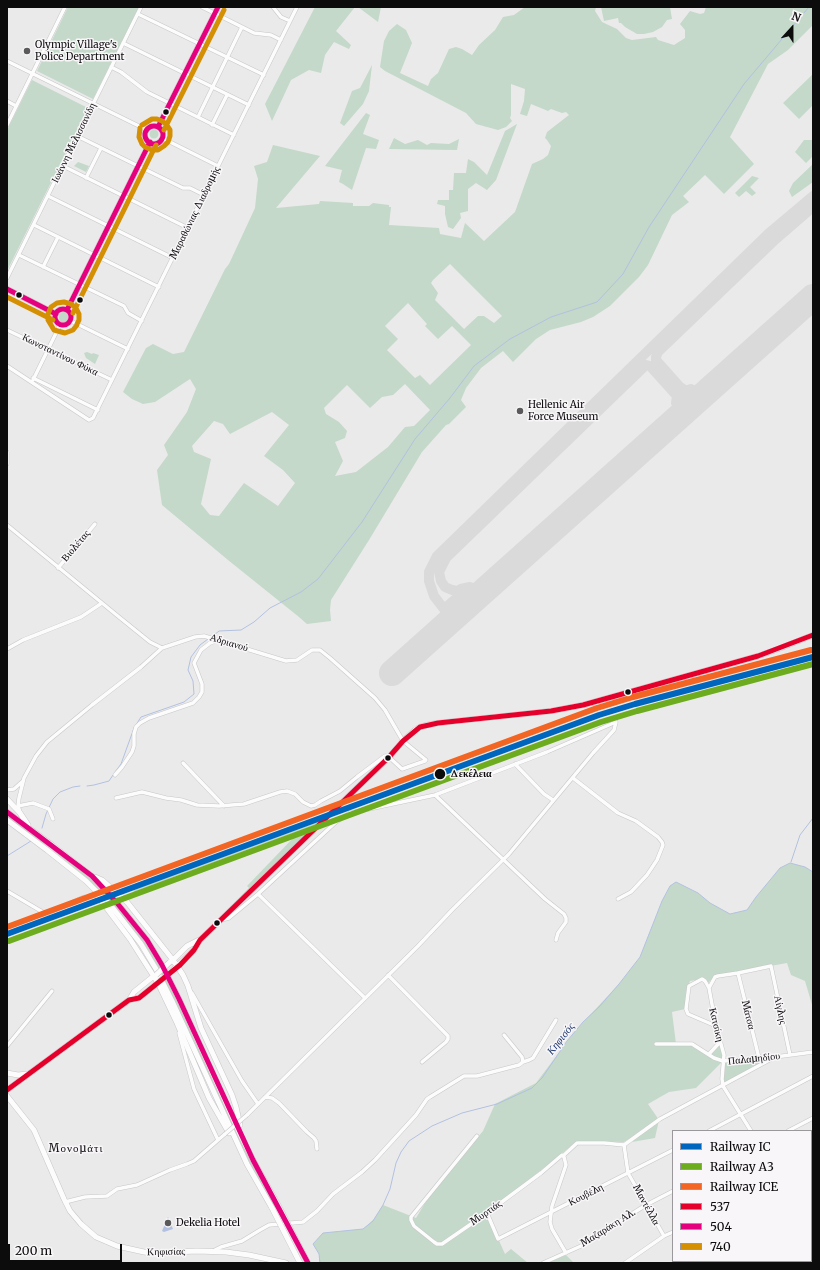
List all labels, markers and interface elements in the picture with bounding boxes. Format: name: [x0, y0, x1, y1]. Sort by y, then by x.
north arrow: [772, 8, 812, 48]
text: N: [790, 9, 803, 25]
place label: Olympic Village's Police Department: [35, 39, 124, 62]
marker: Olympic Village's Police Department: [22, 46, 32, 56]
street label: Ιωάννη Μελισσανίδη: [49, 101, 99, 185]
unlabelled marker: [161, 107, 171, 117]
street label: Μαραθώνιας Διαδρομής: [167, 164, 223, 262]
unlabelled marker: [14, 290, 24, 300]
unlabelled marker: [75, 295, 85, 305]
street label: Κωνσταντίνου Φύκα: [20, 331, 100, 379]
place label: Hellenic Air Force Museum: [528, 399, 599, 422]
marker: Hellenic Air Force Museum: [515, 406, 525, 416]
street label: Βιολέτας: [59, 528, 93, 564]
street label: Αδριανού: [208, 632, 250, 654]
unlabelled marker: [623, 687, 633, 697]
unlabelled marker: [383, 753, 393, 763]
marker: Δεκέλεια: [433, 767, 447, 781]
place label: Δεκέλεια: [450, 768, 492, 780]
unlabelled marker: [212, 918, 222, 928]
street label: Αίγλης: [771, 994, 789, 1026]
street label: Μάτσα: [739, 999, 757, 1031]
street label: Κατσίκη: [706, 1007, 726, 1043]
unlabelled marker: [104, 1010, 114, 1020]
water label: Κηφισός: [544, 1020, 578, 1058]
street label: Παλαμηδίου: [727, 1050, 781, 1068]
legend: [672, 1130, 812, 1262]
text: Railway IC: [710, 1139, 771, 1154]
district label: Μονομάτι: [49, 1142, 103, 1156]
text: Railway A3: [710, 1159, 774, 1174]
text: Railway ICE: [710, 1179, 778, 1194]
street label: Κουβέλη: [567, 1181, 605, 1209]
street label: Μαντέλλα: [630, 1183, 662, 1227]
street label: Μυρτιάς: [468, 1198, 504, 1228]
text: 537: [710, 1199, 730, 1214]
street label: Μαζαράκη Αλ.: [578, 1206, 638, 1250]
place label: Dekelia Hotel: [176, 1217, 240, 1229]
marker: Dekelia Hotel: [163, 1218, 173, 1228]
text: 504: [710, 1219, 732, 1234]
scale bar: [10, 1236, 124, 1262]
text: 740: [710, 1239, 731, 1254]
text: 200 m: [15, 1243, 52, 1258]
street label: Κηφισίας: [147, 1246, 185, 1258]

